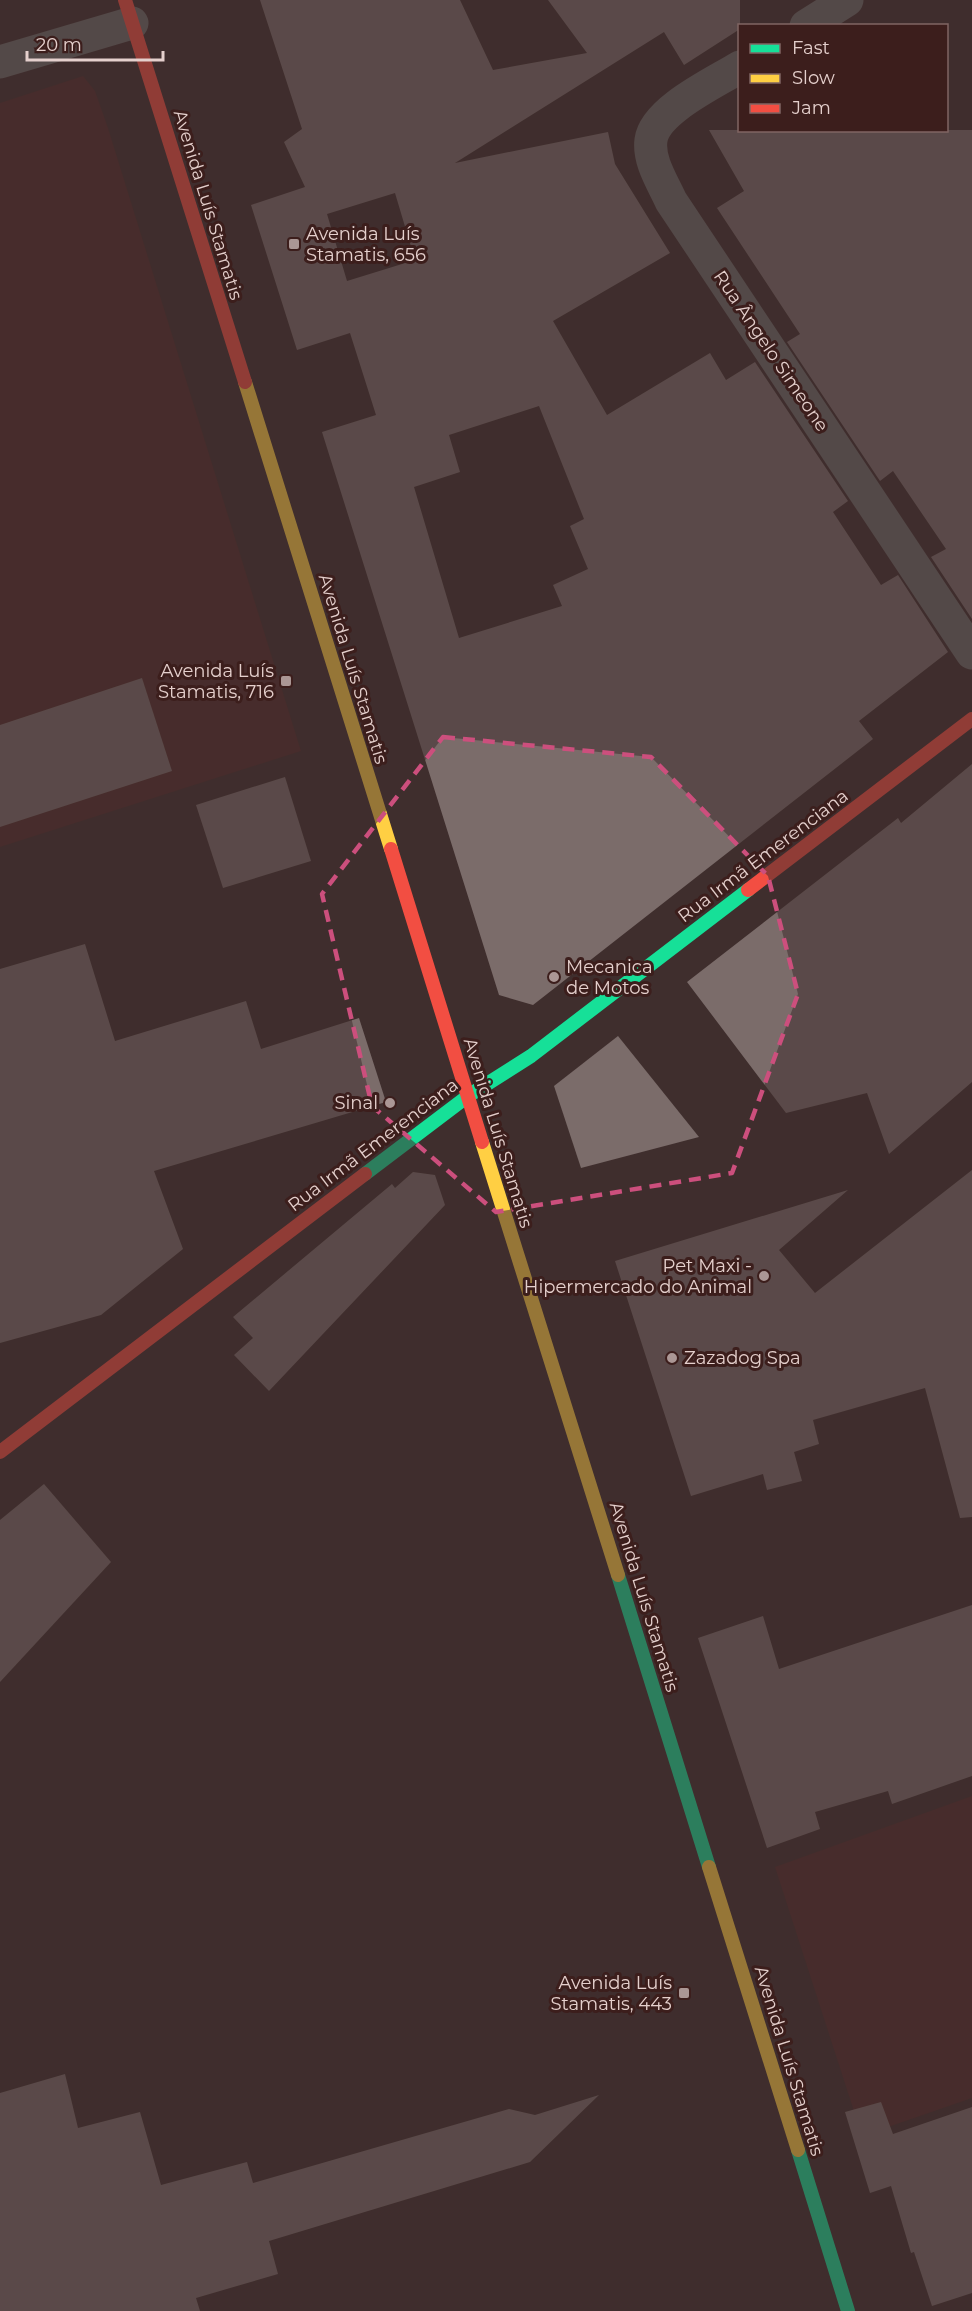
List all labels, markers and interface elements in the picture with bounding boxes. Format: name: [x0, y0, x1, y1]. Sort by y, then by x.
scale bar: [27, 24, 164, 62]
legend: [738, 24, 948, 132]
text: 20 m: [36, 34, 82, 56]
text: Fast: [792, 37, 830, 59]
text: Slow: [792, 67, 835, 89]
text: Jam: [791, 97, 831, 119]
street label: Avenida Luís Stamatis: [169, 107, 247, 303]
place label: Avenida Luís Stamatis, 656: [306, 223, 426, 266]
marker: Avenida Luís Stamatis, 656: [287, 237, 301, 251]
street label: Rua Ângelo Simeone: [709, 266, 833, 436]
street label: Avenida Luís Stamatis: [314, 571, 392, 767]
place label: Avenida Luís Stamatis, 716: [158, 660, 274, 703]
marker: Avenida Luís Stamatis, 716: [279, 674, 293, 688]
street label: Rua Irmã Emerenciana: [673, 785, 853, 927]
place label: Mecanica de Motos: [566, 956, 653, 999]
marker: Mecanica de Motos: [547, 970, 561, 984]
street label: Avenida Luís Stamatis: [459, 1035, 537, 1231]
street label: Rua Irmã Emerenciana: [283, 1074, 463, 1216]
place label: Sinal: [334, 1092, 378, 1114]
marker: Sinal: [383, 1096, 397, 1110]
place label: Pet Maxi - Hipermercado do Animal: [524, 1255, 752, 1298]
marker: Pet Maxi - Hipermercado do Animal: [757, 1269, 771, 1283]
place label: Zazadog Spa: [684, 1347, 801, 1369]
marker: Zazadog Spa: [665, 1351, 679, 1365]
street label: Avenida Luís Stamatis: [605, 1499, 683, 1695]
street label: Avenida Luís Stamatis: [750, 1963, 828, 2159]
place label: Avenida Luís Stamatis, 443: [550, 1972, 672, 2015]
marker: Avenida Luís Stamatis, 443: [677, 1986, 691, 2000]

